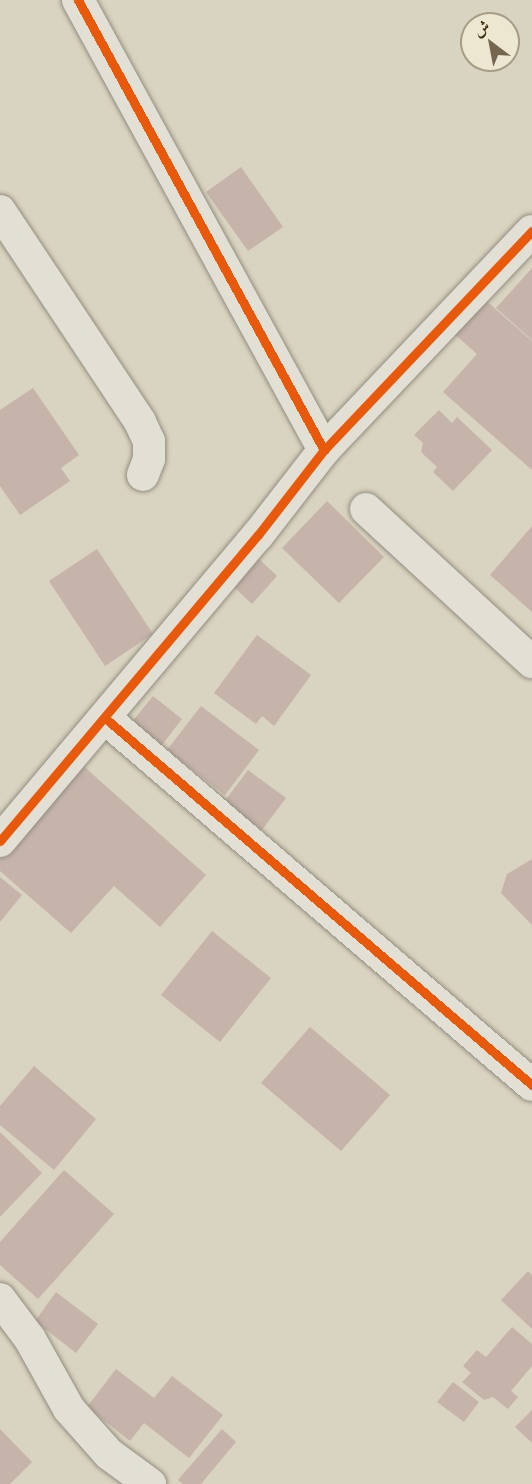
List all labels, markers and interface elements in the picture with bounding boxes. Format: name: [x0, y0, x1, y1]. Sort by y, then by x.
north arrow: [460, 12, 520, 72]
text: ش: [469, 16, 493, 40]

